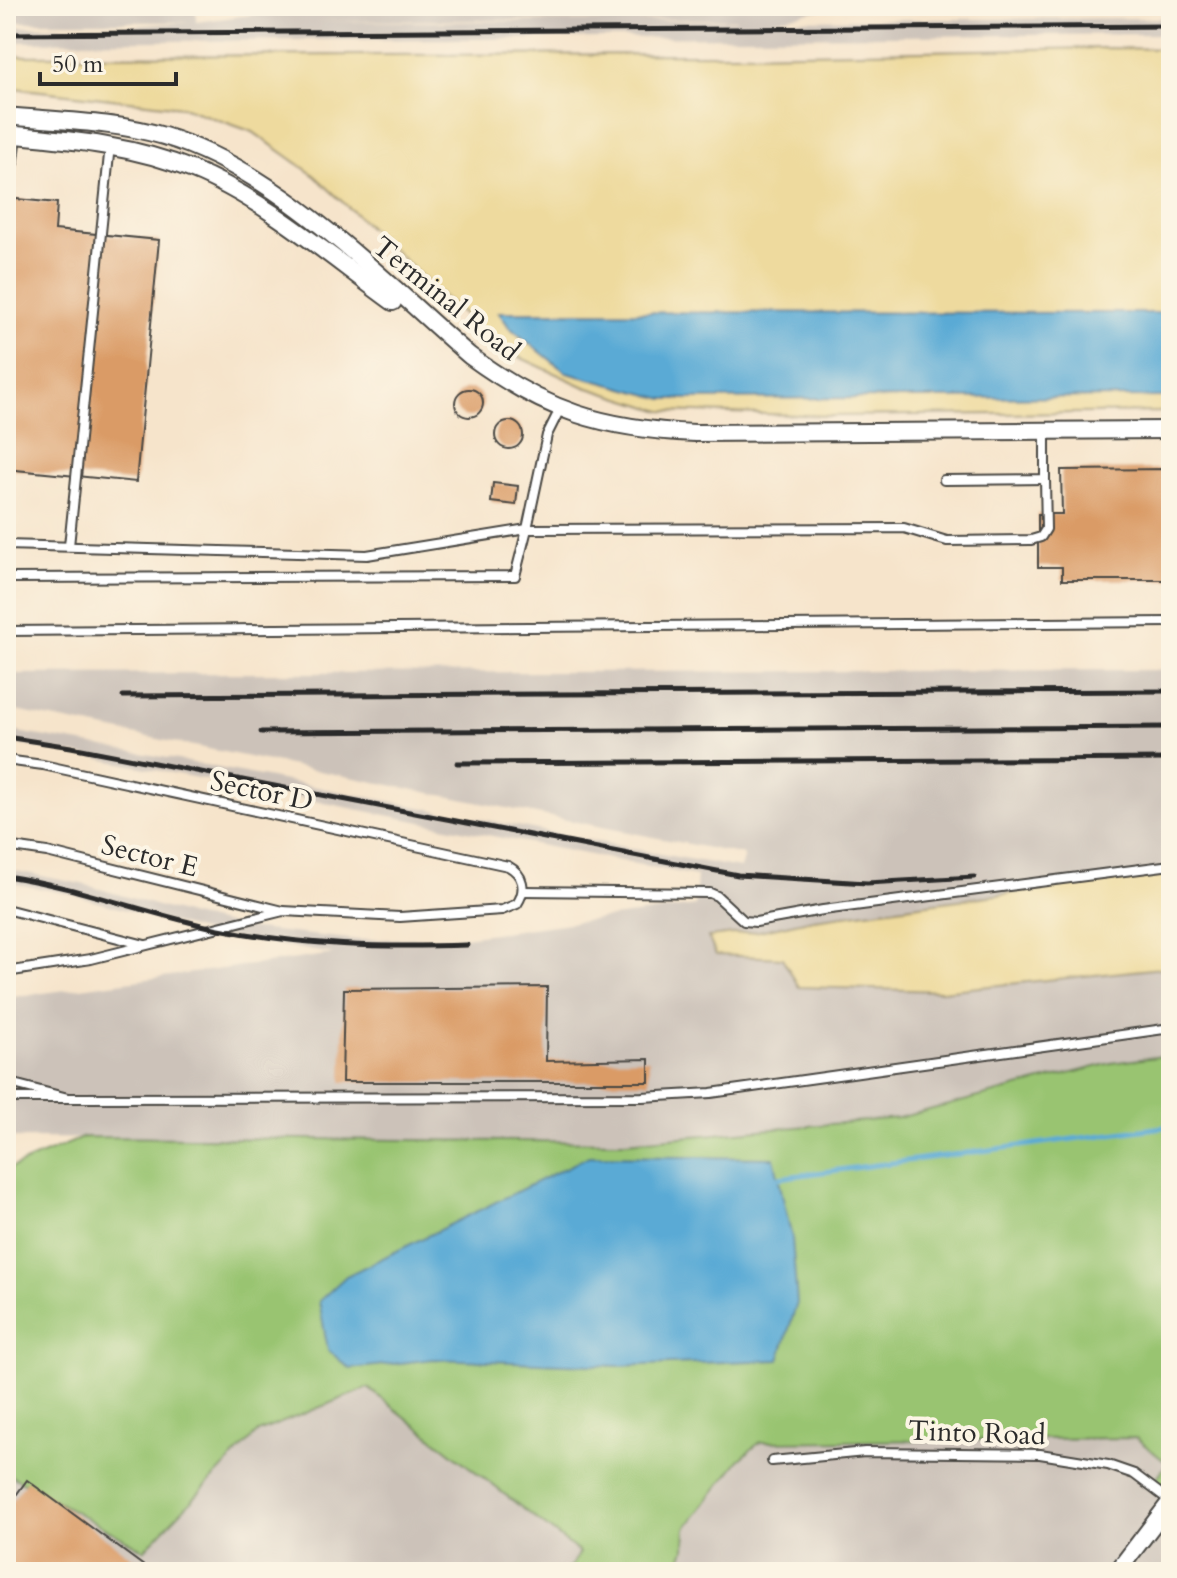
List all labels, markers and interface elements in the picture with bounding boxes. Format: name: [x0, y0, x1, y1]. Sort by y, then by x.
scale bar: [40, 36, 176, 86]
text: 50 m: [52, 48, 104, 81]
street label: Terminal Road: [365, 228, 528, 370]
street label: Sector D: [207, 762, 317, 820]
street label: Sector E: [97, 826, 202, 886]
street label: Tinto Road: [908, 1412, 1046, 1454]

